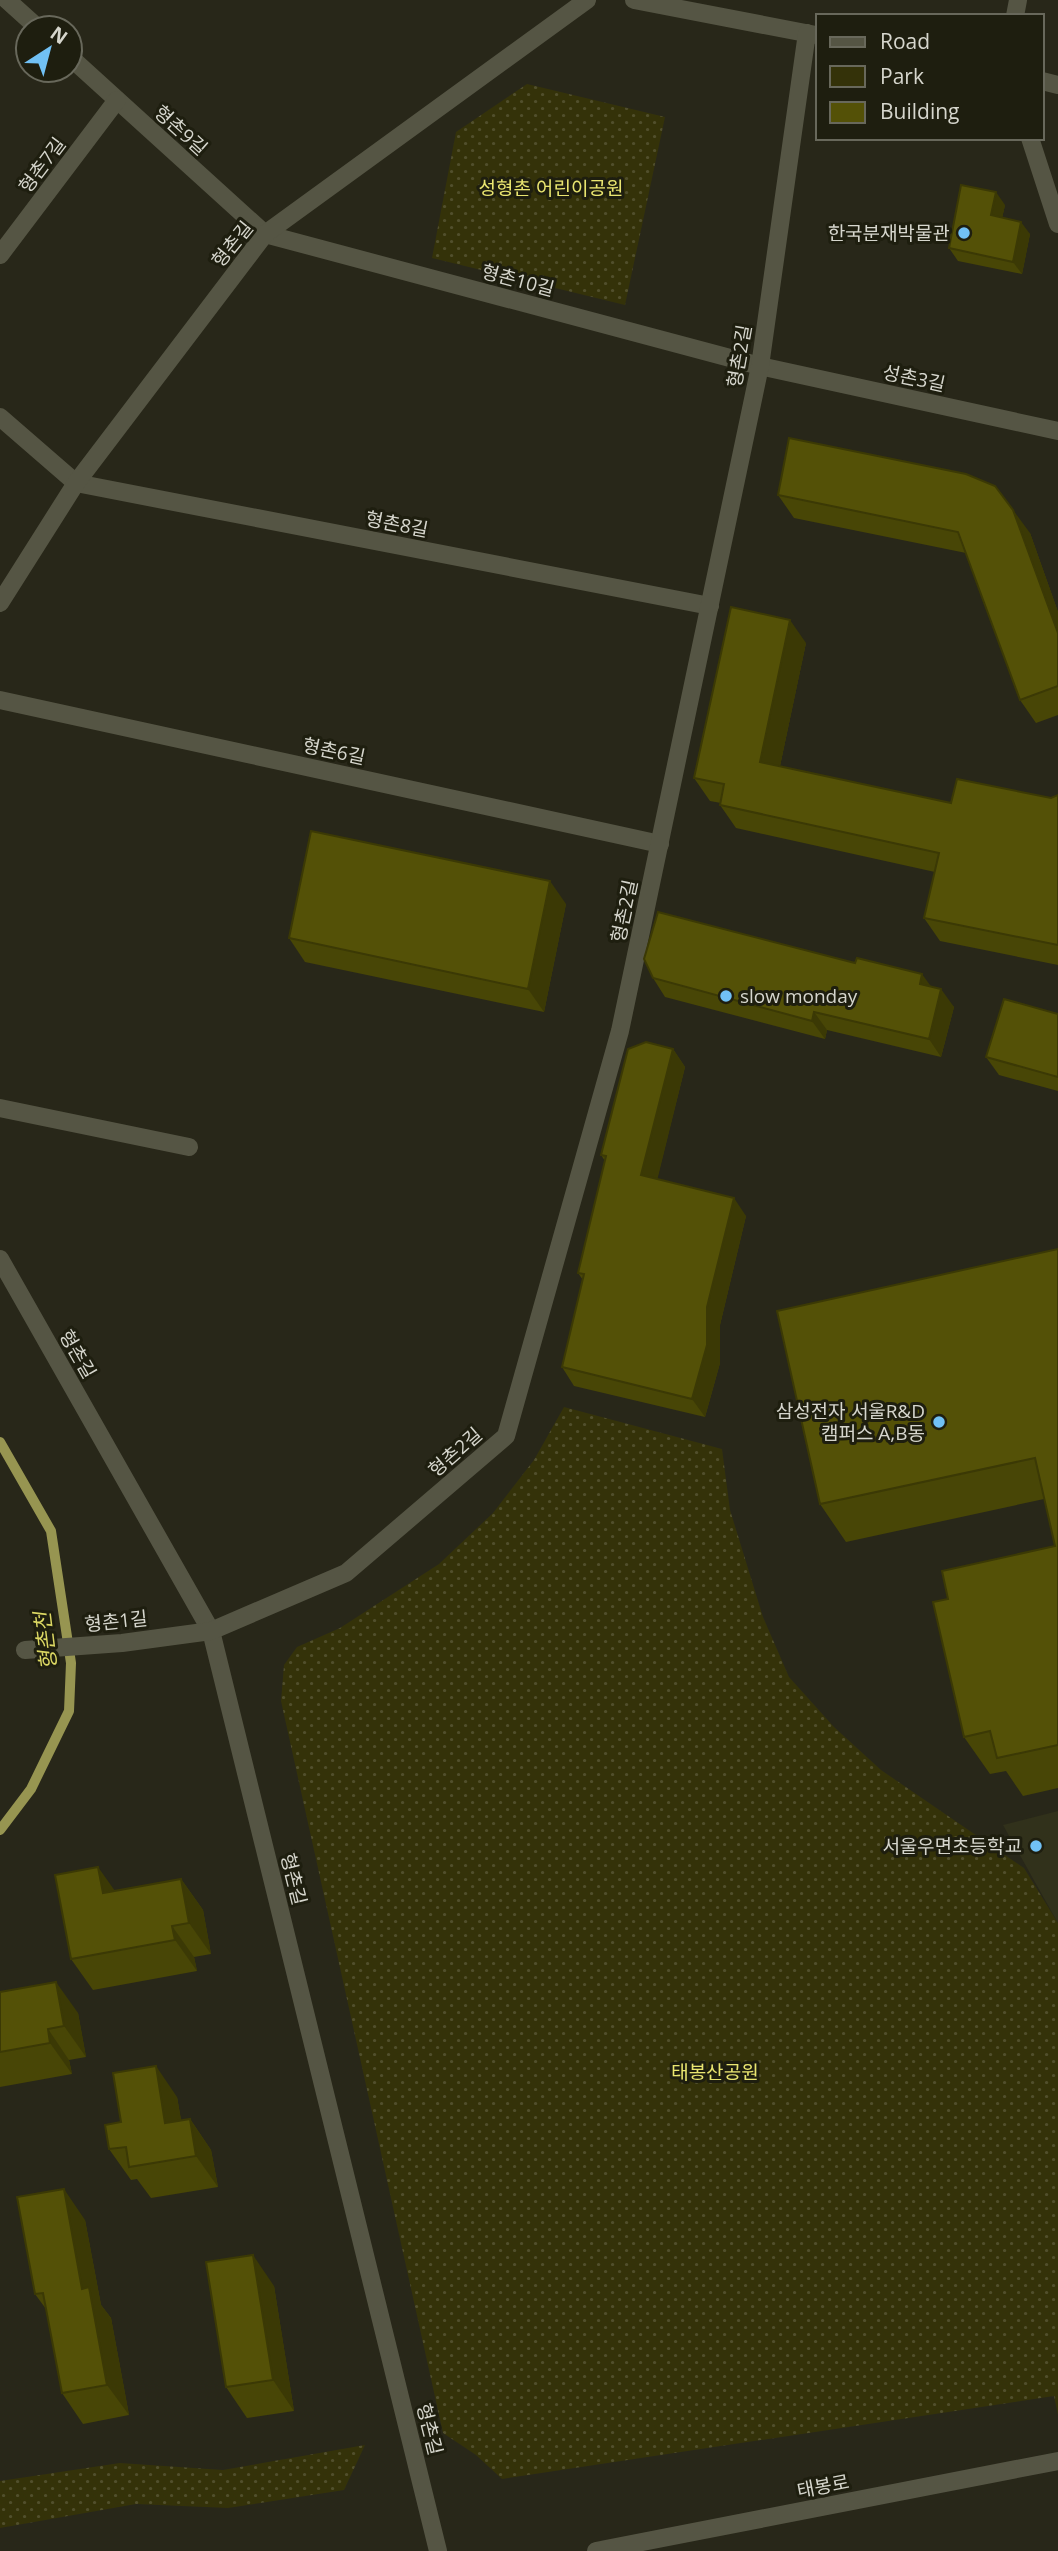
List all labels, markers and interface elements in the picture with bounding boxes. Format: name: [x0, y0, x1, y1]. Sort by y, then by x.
north arrow: [14, 14, 84, 84]
legend: [816, 14, 1044, 140]
text: N: [45, 20, 73, 50]
text: Road: [880, 27, 930, 55]
text: Park: [880, 62, 924, 90]
text: Building: [880, 97, 959, 125]
street label: 형촌9길: [149, 99, 213, 161]
street label: 형촌7길: [13, 132, 71, 198]
park label: 성형촌 어린이공원: [479, 175, 623, 201]
street label: 형촌길: [205, 215, 259, 273]
place label: 한국분재박물관: [828, 220, 950, 246]
marker: 한국분재박물관: [956, 225, 972, 241]
street label: 형촌10길: [479, 258, 557, 302]
street label: 형촌2길: [721, 323, 757, 389]
street label: 성촌3길: [880, 359, 948, 397]
street label: 형촌8길: [363, 505, 431, 543]
street label: 형촌6길: [300, 732, 368, 770]
street label: 형촌2길: [605, 877, 643, 945]
place label: slow monday: [740, 983, 858, 1009]
marker: slow monday: [718, 988, 734, 1004]
street label: 형촌길: [54, 1325, 102, 1383]
place label: 삼성전자 서울R&D 캠퍼스 A,B동: [776, 1398, 925, 1446]
marker: 삼성전자 서울R&D 캠퍼스 A,B동: [931, 1414, 947, 1430]
street label: 형촌2길: [423, 1421, 487, 1483]
street label: 형촌1길: [83, 1605, 149, 1637]
water label: 형촌천: [27, 1608, 62, 1672]
place label: 서울우면초등학교: [882, 1833, 1022, 1859]
marker: 서울우면초등학교: [1028, 1838, 1044, 1854]
street label: 형촌길: [275, 1850, 313, 1908]
park label: 태봉산공원: [671, 2059, 759, 2085]
street label: 형촌길: [411, 2400, 449, 2458]
street label: 태봉로: [795, 2468, 851, 2504]

